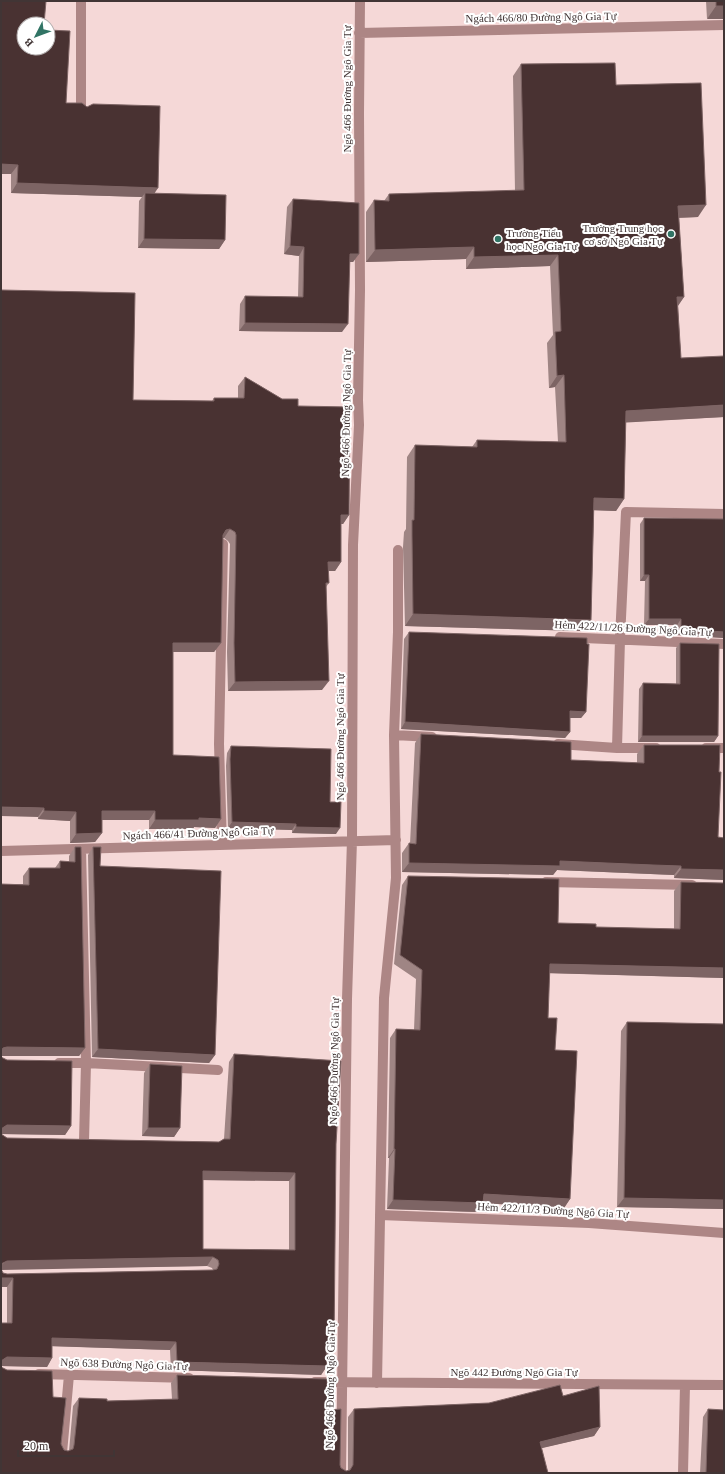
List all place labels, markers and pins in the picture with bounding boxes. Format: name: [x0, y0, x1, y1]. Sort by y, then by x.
place label: Trường Trung học cơ sở Ngô Gia Tự: [583, 222, 664, 247]
place label: Trường Tiểu học Ngô Gia Tự: [506, 227, 578, 252]
marker: Trường Trung học cơ sở Ngô Gia Tự: [666, 229, 676, 239]
marker: Trường Tiểu học Ngô Gia Tự: [493, 234, 503, 244]

